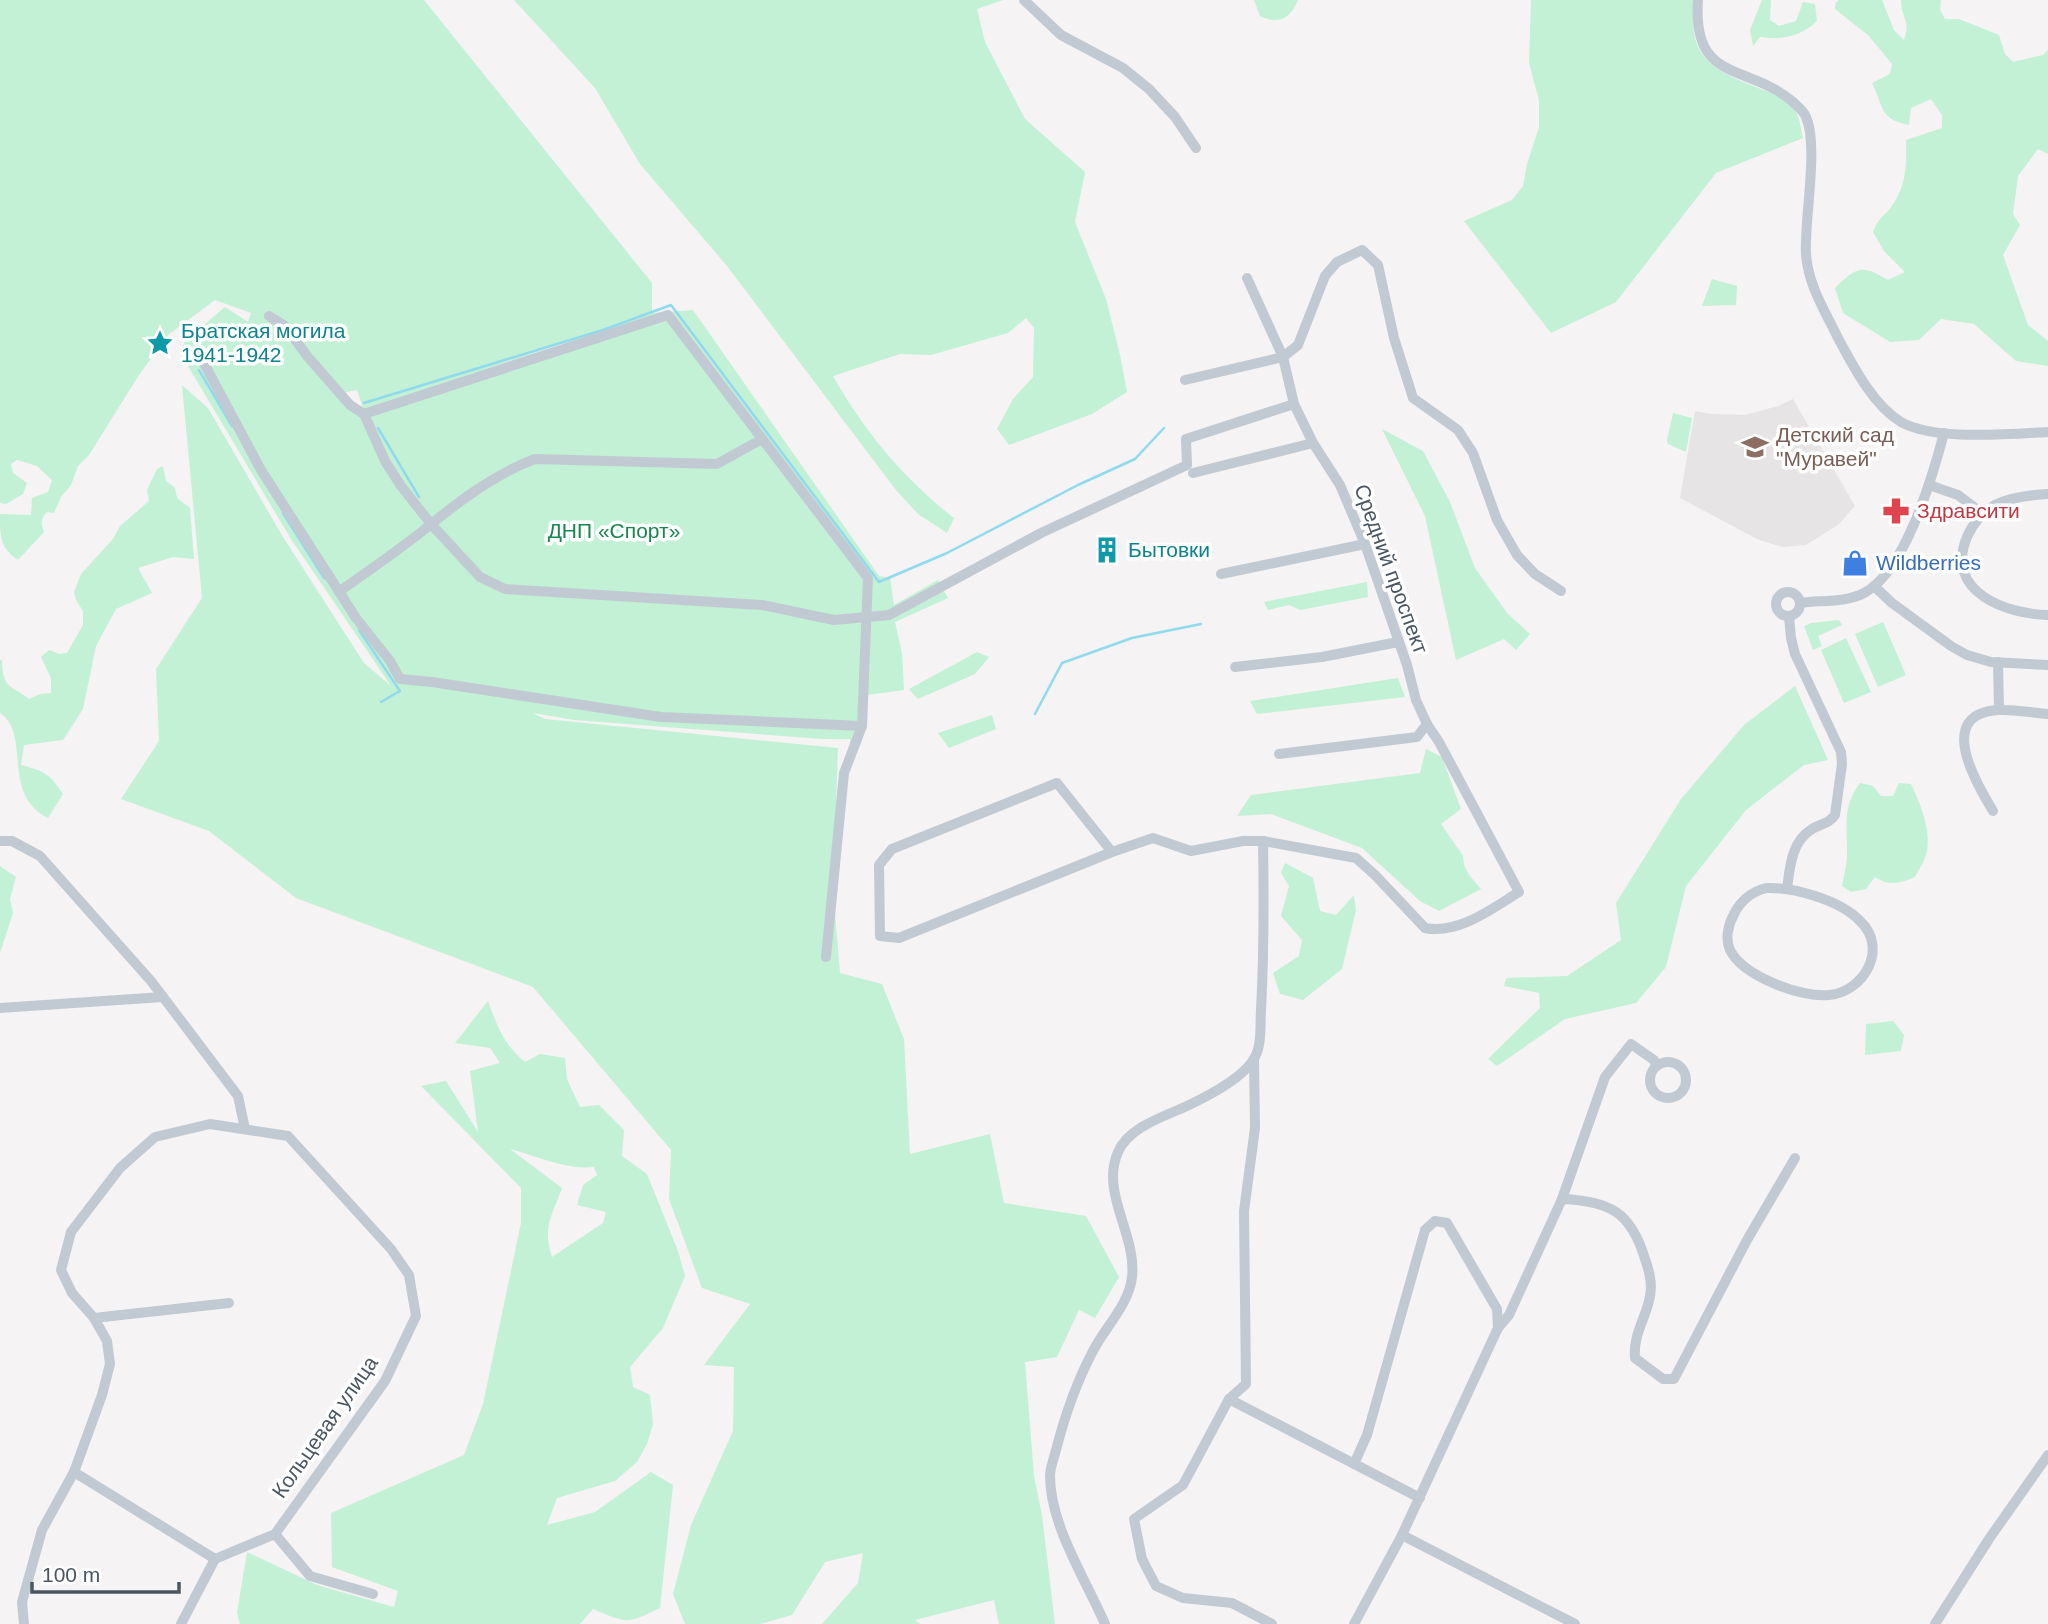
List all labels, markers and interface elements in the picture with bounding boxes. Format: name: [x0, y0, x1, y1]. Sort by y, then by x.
place label: Братская могила 1941-1942: [181, 319, 346, 366]
place icon: Братская могила 1941-1942: [145, 328, 175, 358]
place label: Детский сад "Муравей": [1776, 423, 1894, 470]
school or university icon: Детский сад "Муравей": [1740, 432, 1770, 462]
street label: Средний проспект: [1350, 481, 1433, 657]
pharmacy icon: Здравсити: [1881, 496, 1911, 526]
place label: Здравсити: [1917, 499, 2020, 522]
park label: ДНП «Спорт»: [548, 519, 680, 542]
building icon: Бытовки: [1092, 535, 1122, 565]
place label: Бытовки: [1128, 538, 1210, 561]
shop icon: Wildberries: [1840, 548, 1870, 578]
place label: Wildberries: [1876, 551, 1981, 574]
street label: Кольцевая улица: [267, 1351, 382, 1502]
scale bar: [32, 1550, 178, 1594]
text: 100 m: [42, 1563, 100, 1586]

